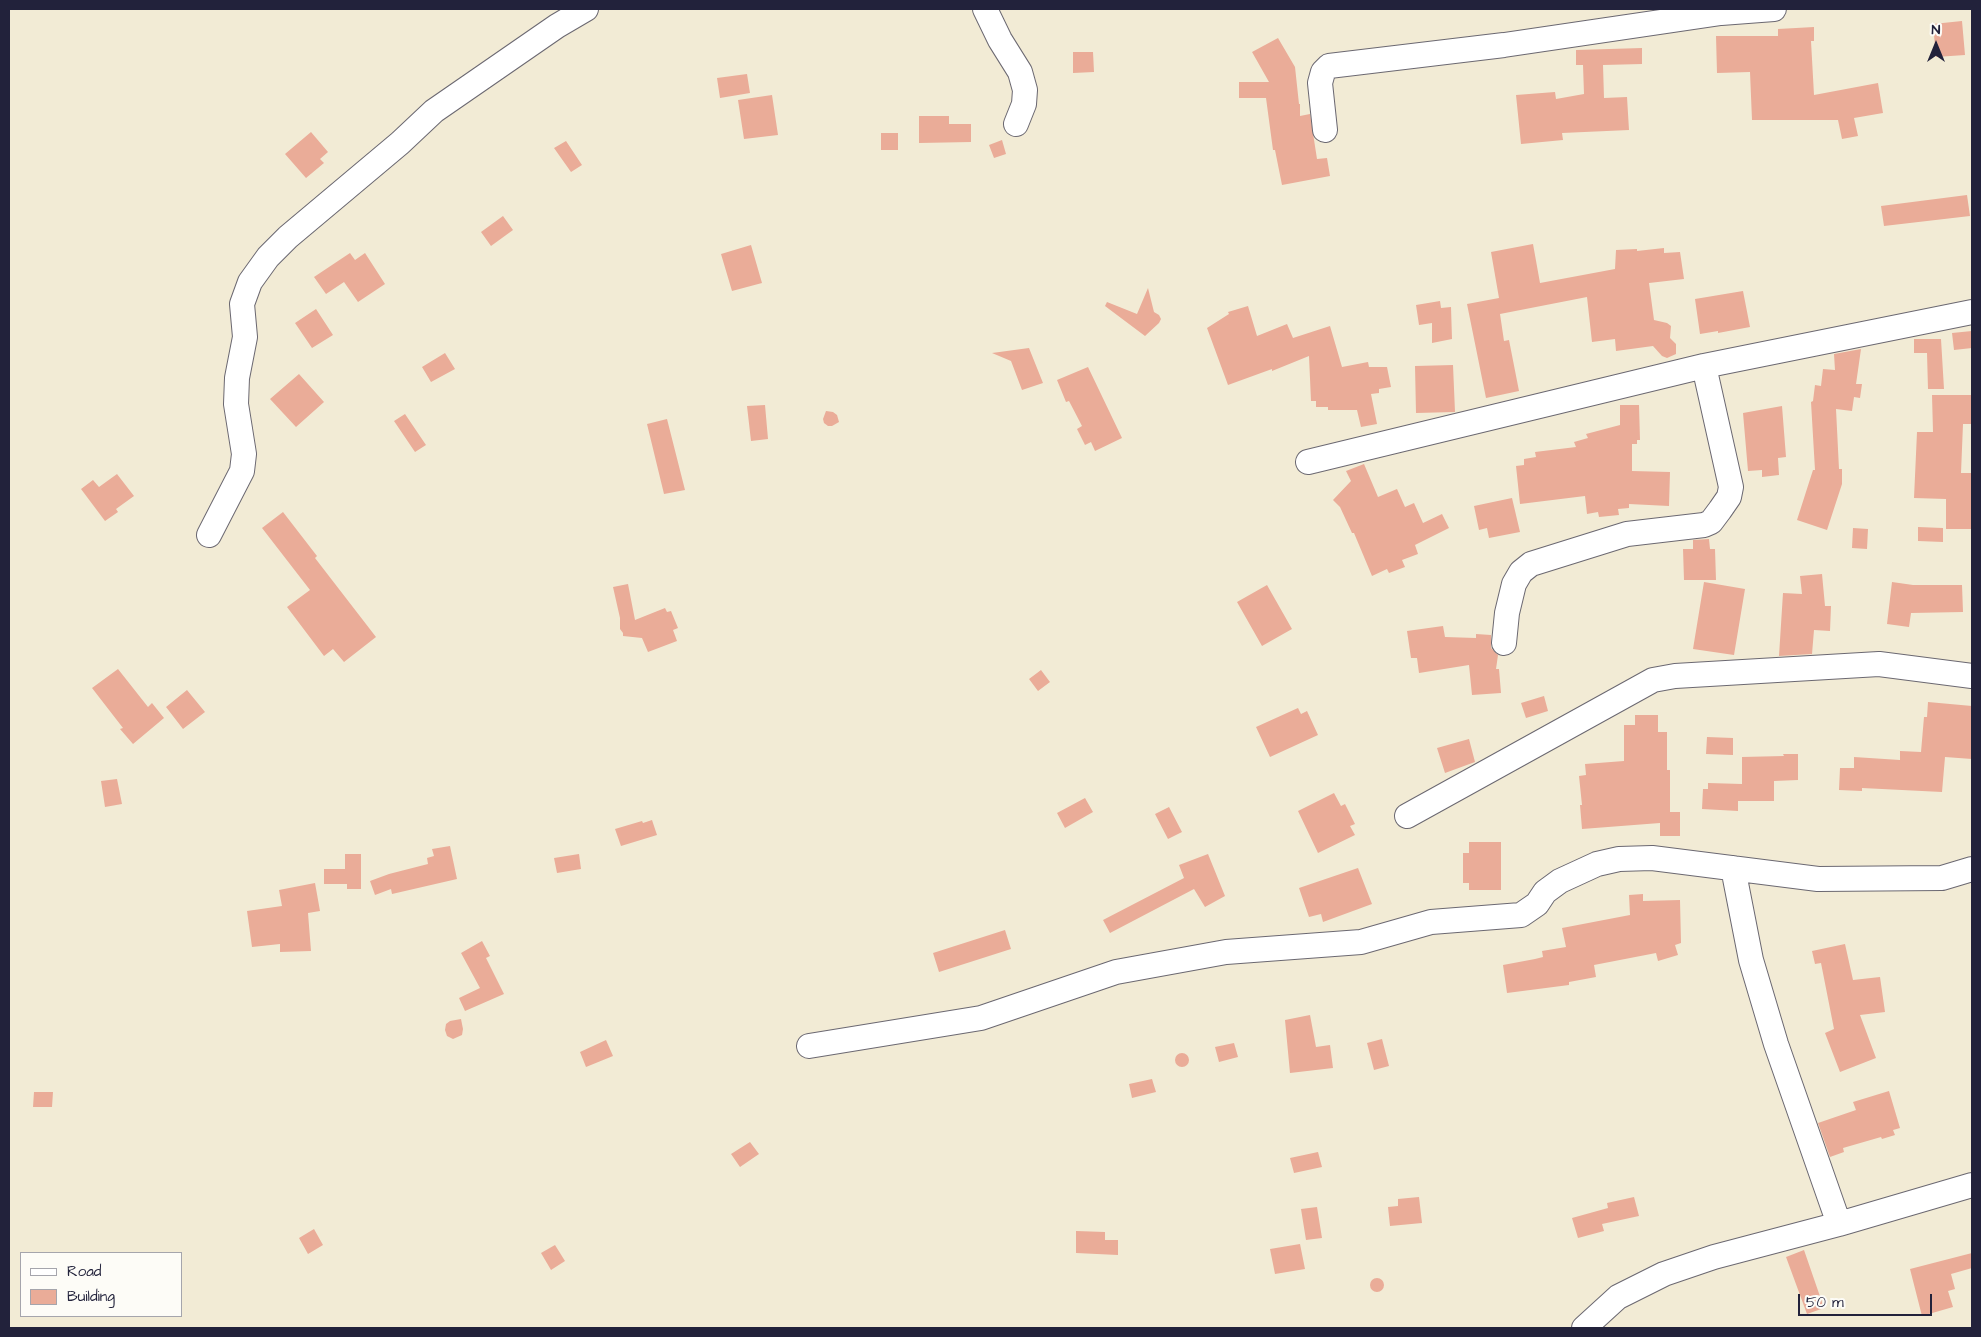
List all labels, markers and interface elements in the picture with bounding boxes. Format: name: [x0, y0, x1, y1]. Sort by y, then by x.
north arrow: [1911, 20, 1961, 70]
text: N: [1932, 20, 1940, 40]
legend: [20, 1252, 182, 1317]
text: Road: [67, 1261, 101, 1282]
scale bar: [1801, 1284, 1935, 1316]
text: Building: [67, 1286, 115, 1307]
text: 50 m: [1806, 1292, 1844, 1313]

